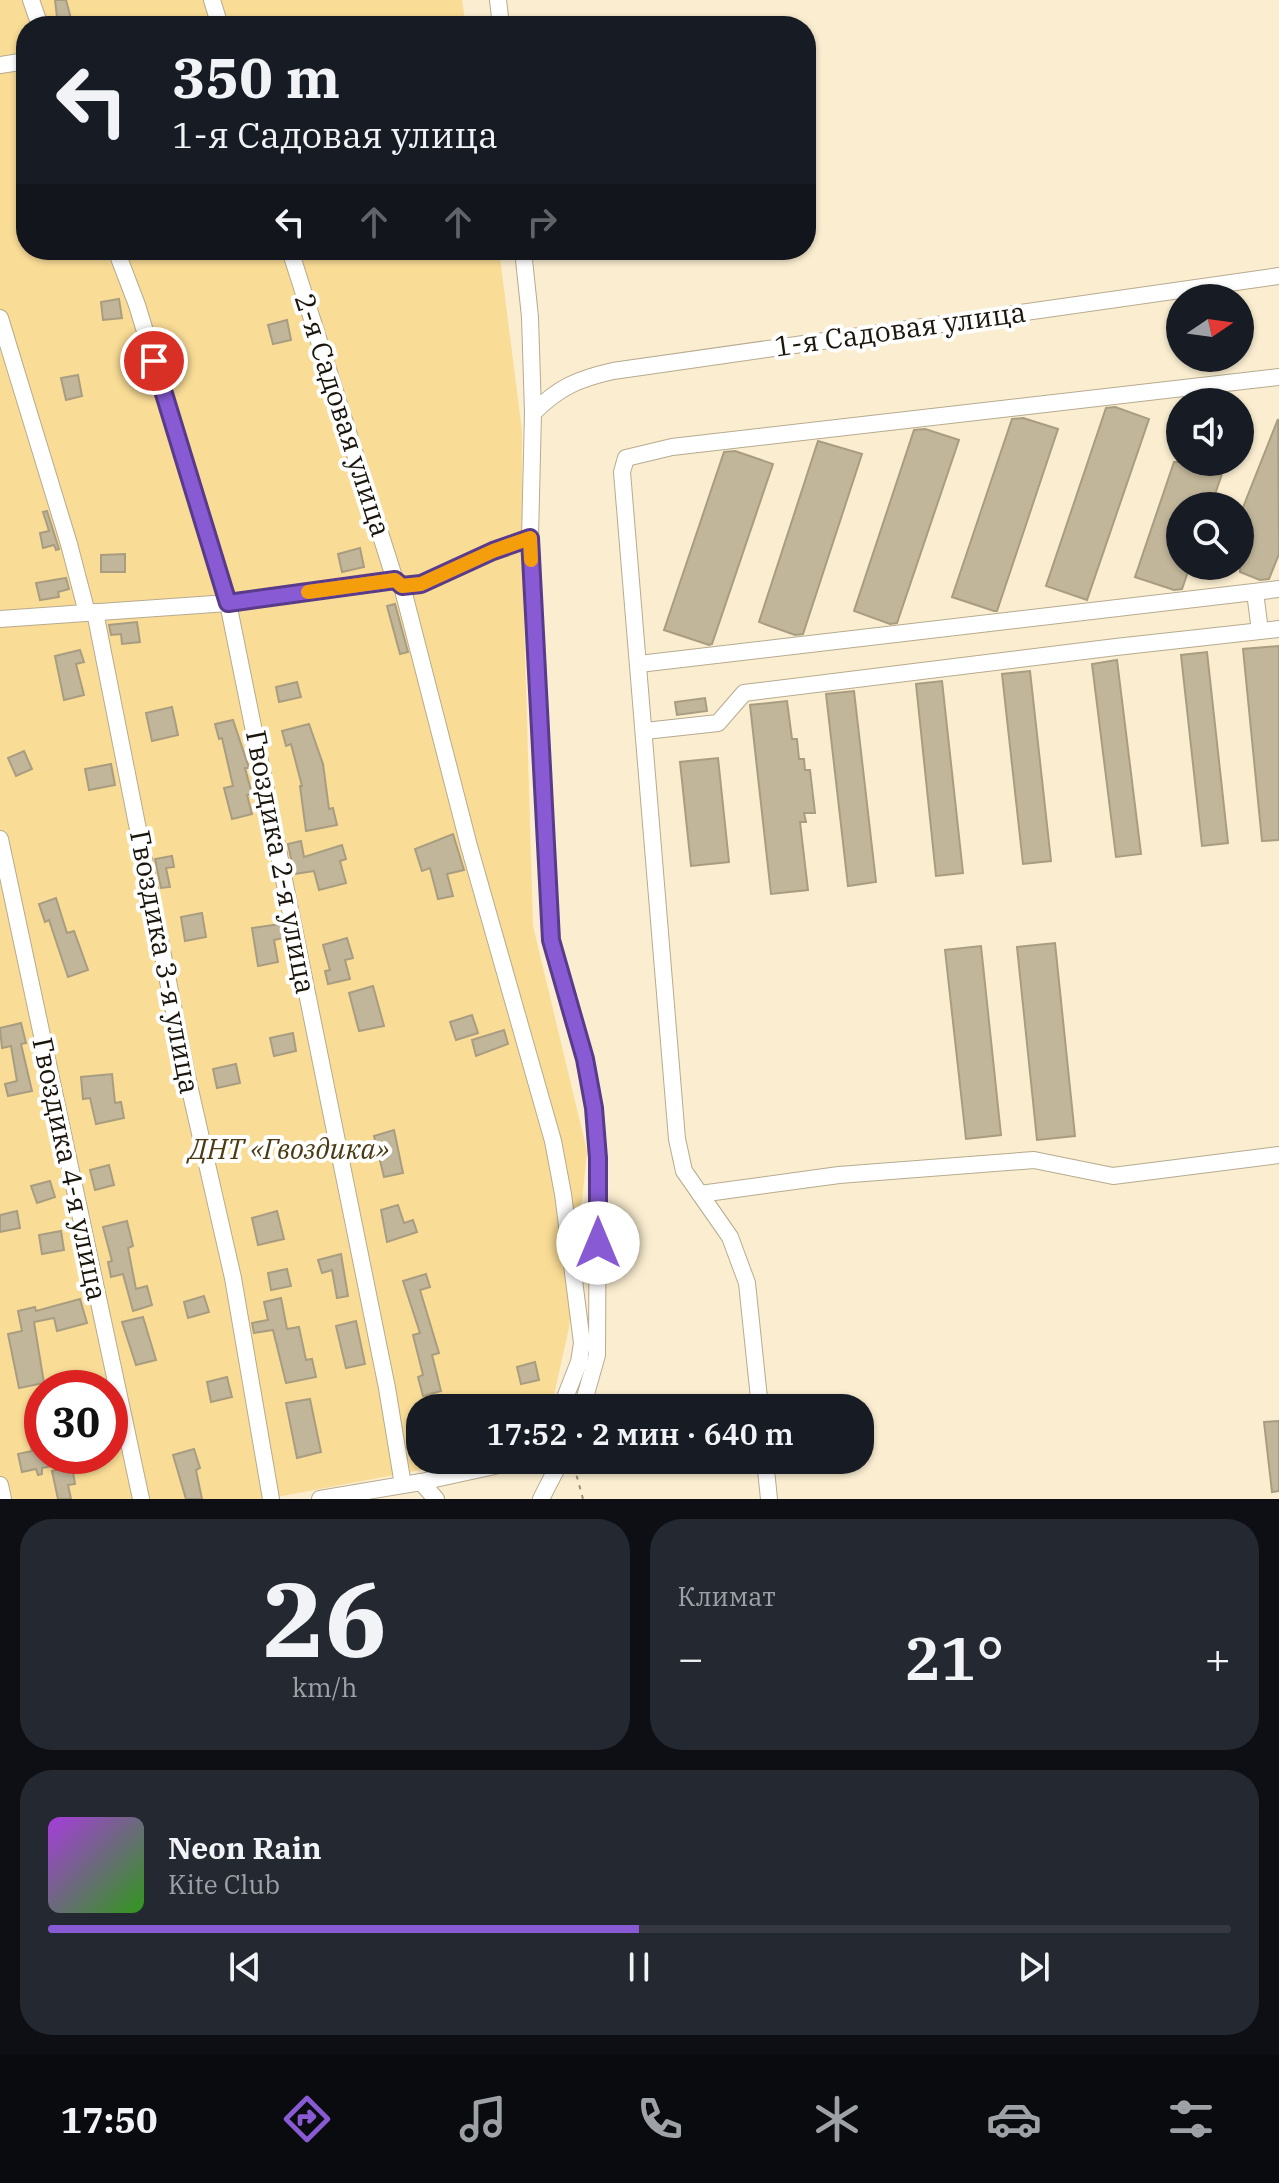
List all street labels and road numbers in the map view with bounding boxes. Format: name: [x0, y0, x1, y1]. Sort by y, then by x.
street label: 2-я Садовая улица: [287, 289, 400, 541]
street label: 1-я Садовая улица: [772, 293, 1028, 364]
street label: Гвоздика 2-я улица: [238, 727, 325, 997]
street label: Гвоздика 3-я улица: [122, 827, 209, 1097]
street label: Гвоздика 4-я улица: [25, 1034, 116, 1304]

